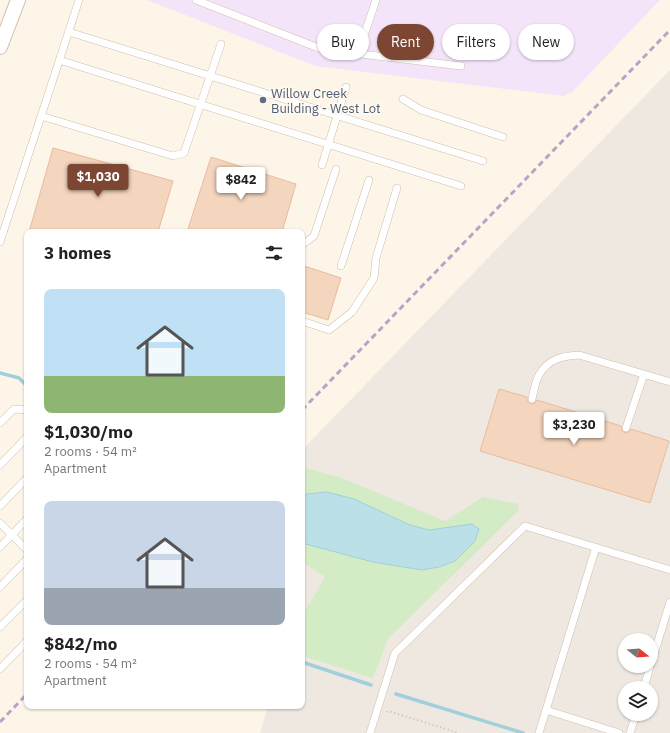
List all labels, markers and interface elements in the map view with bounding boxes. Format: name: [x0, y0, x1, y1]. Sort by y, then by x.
chip: Buy: [317, 24, 369, 60]
chip: Rent: [377, 24, 434, 60]
chip: Filters: [442, 24, 510, 60]
chip: New: [518, 24, 574, 60]
place label: Willow Creek Building - West Lot: [271, 85, 381, 117]
marker: Willow Creek Building - West Lot: [258, 95, 268, 105]
pin: $1,030: [65, 164, 131, 198]
pin: $842: [217, 167, 265, 201]
text: $1,030: [76, 168, 120, 185]
text: $842: [225, 171, 257, 188]
text: 3 homes: [44, 242, 111, 264]
icon: filters: [263, 242, 285, 264]
icon: home: [129, 315, 201, 387]
pin: $3,230: [541, 412, 607, 446]
text: $3,230: [552, 416, 596, 433]
text: $1,030/mo: [44, 421, 133, 443]
text: 2 rooms · 54 m²: [44, 443, 137, 460]
text: Apartment: [44, 460, 107, 477]
icon: home: [129, 527, 201, 599]
text: $842/mo: [44, 633, 117, 655]
north arrow: [618, 633, 658, 673]
map controls: [618, 633, 658, 721]
text: 2 rooms · 54 m²: [44, 655, 137, 672]
text: Apartment: [44, 672, 107, 689]
button: layers: [618, 681, 658, 721]

